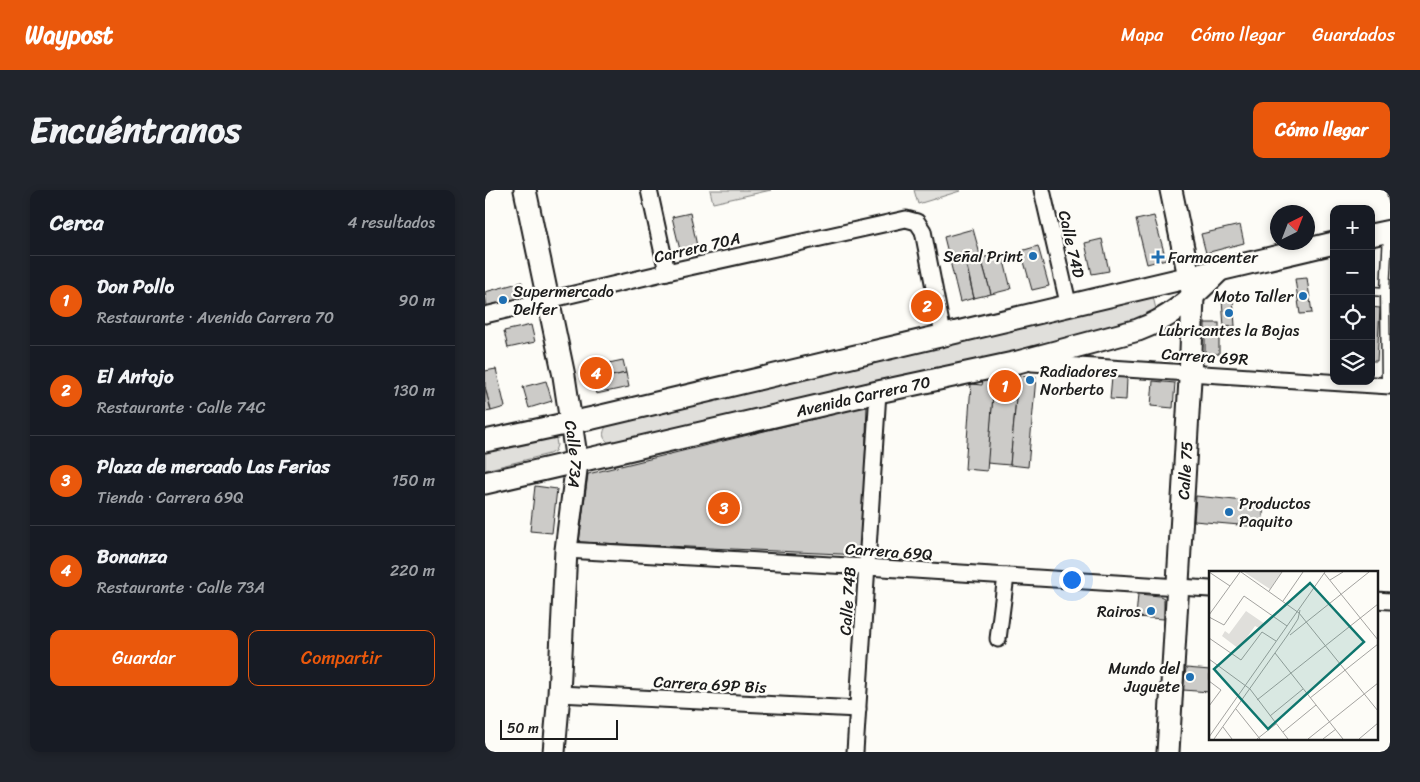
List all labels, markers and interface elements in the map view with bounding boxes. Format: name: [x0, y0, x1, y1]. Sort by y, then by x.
text: Waypost: [25, 14, 113, 56]
text: Mapa: [1121, 19, 1163, 51]
text: Cómo llegar: [1191, 19, 1284, 51]
text: Guardados: [1312, 19, 1395, 51]
text: Encuéntranos: [30, 99, 241, 161]
button: Cómo llegar: [1253, 102, 1390, 158]
text: Cerca: [50, 204, 104, 242]
north arrow: [1270, 205, 1315, 250]
map controls: [1330, 205, 1375, 385]
button: +: [1330, 205, 1375, 250]
text: 4 resultados: [347, 208, 435, 237]
street label: Calle 74D: [1050, 208, 1093, 281]
street label: Carrera 70A: [651, 223, 743, 271]
place label: Señal Print: [943, 242, 1023, 271]
place label: Farmacenter: [1168, 243, 1259, 272]
marker: Señal Print: [1027, 250, 1039, 262]
button: −: [1330, 250, 1375, 295]
marker: Farmacenter: [1152, 251, 1164, 263]
text: Don Pollo: [97, 270, 174, 303]
place label: Supermercado Delfer: [513, 277, 614, 324]
place label: Moto Taller: [1214, 282, 1294, 311]
text: 1: [63, 286, 69, 315]
text: 90 m: [399, 286, 435, 315]
pin: 2: [911, 287, 943, 325]
marker: Moto Taller: [1297, 290, 1309, 302]
marker: Supermercado Delfer: [497, 294, 509, 306]
button: locate: [1330, 295, 1375, 340]
text: Restaurante · Avenida Carrera 70: [97, 303, 334, 332]
marker: Lubricantes la Bojas: [1223, 307, 1235, 319]
place label: Lubricantes la Bojas: [1159, 316, 1300, 345]
street label: Carrera 69R: [1161, 339, 1250, 374]
button: layers: [1330, 340, 1375, 385]
pin: 4: [580, 354, 612, 392]
place label: Radiadores Norberto: [1040, 357, 1118, 404]
text: El Antojo: [97, 360, 174, 393]
street label: Avenida Carrera 70: [792, 367, 933, 426]
pin: 1: [989, 367, 1021, 405]
marker: Radiadores Norberto: [1024, 374, 1036, 386]
text: 2: [61, 376, 71, 405]
text: 130 m: [393, 376, 435, 405]
text: Restaurante · Calle 74C: [97, 393, 266, 422]
street label: Calle 73A: [556, 418, 591, 490]
street label: Calle 75: [1169, 440, 1201, 501]
text: Plaza de mercado Las Ferias: [97, 450, 330, 483]
text: 3: [62, 466, 70, 495]
text: 150 m: [392, 466, 435, 495]
text: Tienda · Carrera 69Q: [97, 483, 244, 512]
pin: 3: [708, 489, 740, 527]
place label: Productos Paquito: [1239, 489, 1311, 536]
marker: Productos Paquito: [1223, 506, 1235, 518]
street label: Carrera 69Q: [844, 534, 934, 569]
text: Bonanza: [97, 540, 167, 573]
text: 4: [61, 556, 71, 585]
text: 220 m: [390, 556, 435, 585]
street label: Calle 74B: [831, 566, 864, 636]
your location: [1059, 567, 1085, 593]
inset map: [1209, 571, 1377, 740]
text: Restaurante · Calle 73A: [97, 573, 265, 602]
place label: Rairos: [1097, 597, 1142, 626]
marker: Rairos: [1145, 605, 1157, 617]
button: Guardar: [50, 630, 238, 686]
button: Compartir: [248, 630, 435, 686]
place label: Mundo del Juguete: [1108, 654, 1180, 701]
street label: Carrera 69P Bis: [653, 667, 768, 702]
marker: Mundo del Juguete: [1184, 671, 1196, 683]
text: 50 m: [507, 716, 539, 741]
scale bar: [500, 717, 617, 740]

